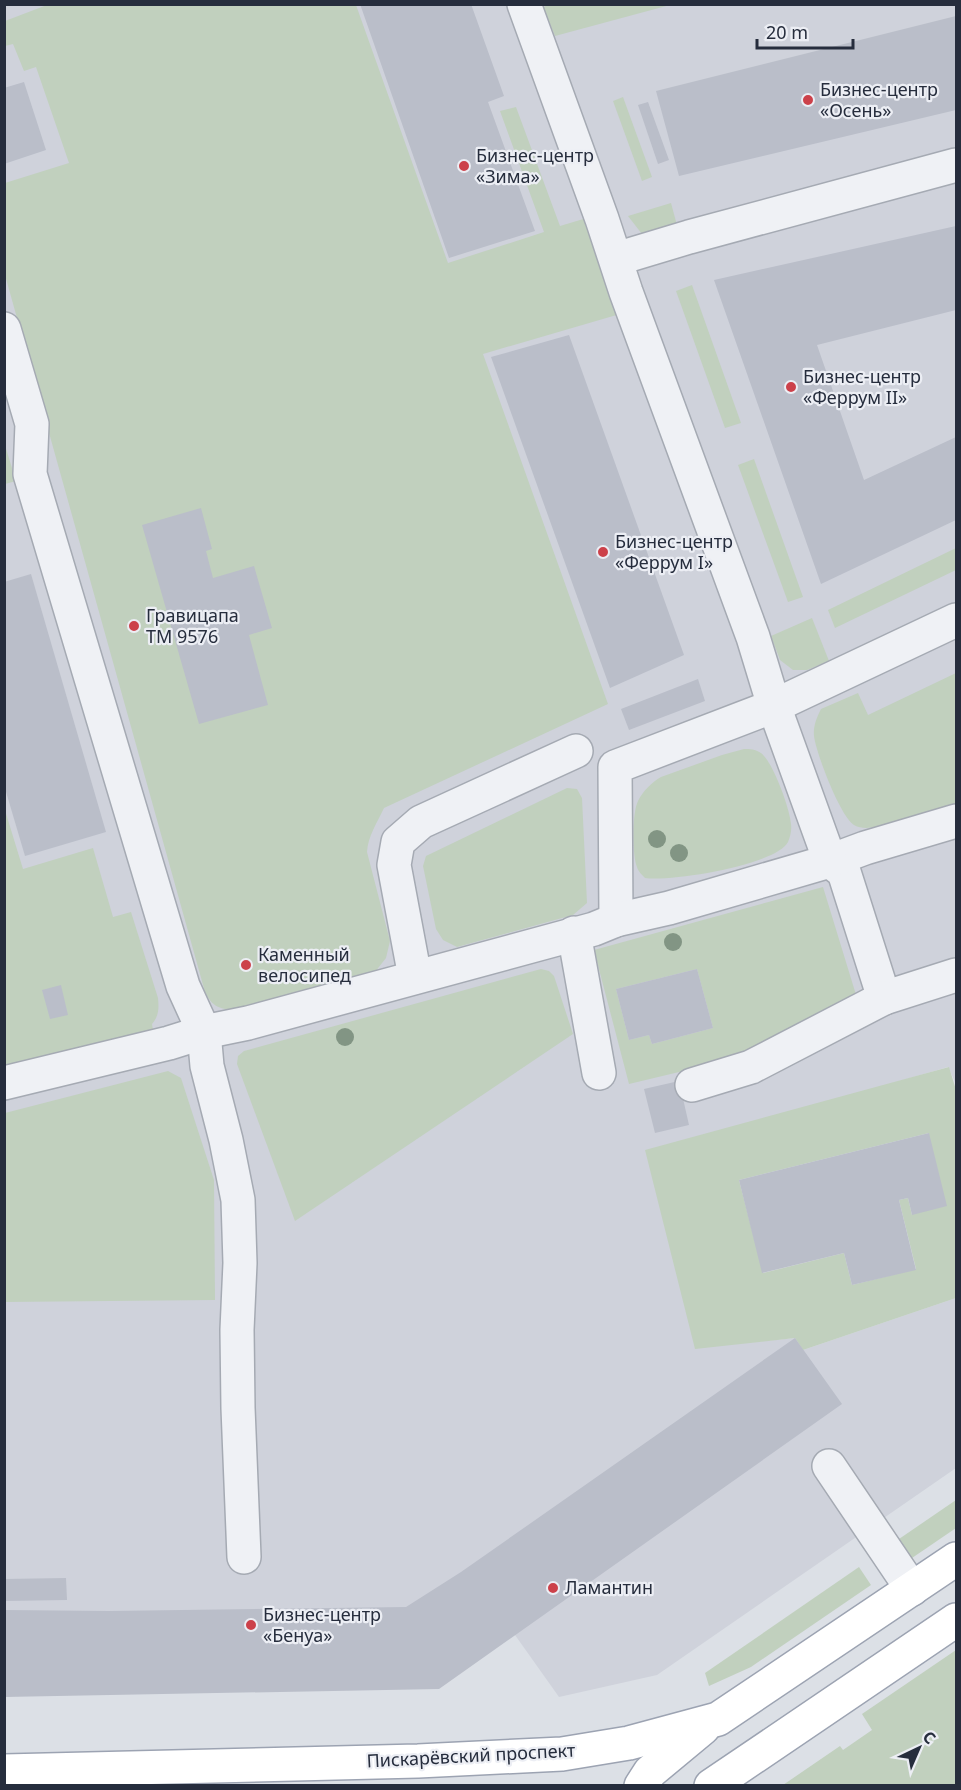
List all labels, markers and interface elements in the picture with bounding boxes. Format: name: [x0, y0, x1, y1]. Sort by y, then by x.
scale bar: [757, 12, 853, 50]
text: 20 m: [766, 20, 808, 44]
place label: Бизнес-центр «Осень»: [820, 77, 938, 122]
marker: Бизнес-центр «Осень»: [801, 93, 815, 107]
place label: Бизнес-центр «Зима»: [476, 143, 594, 188]
marker: Бизнес-центр «Зима»: [457, 159, 471, 173]
place label: Бизнес-центр «Феррум II»: [803, 364, 921, 409]
marker: Бизнес-центр «Феррум II»: [784, 380, 798, 394]
place label: Бизнес-центр «Феррум I»: [615, 529, 733, 574]
marker: Бизнес-центр «Феррум I»: [596, 545, 610, 559]
place label: Гравицапа ТМ 9576: [146, 603, 239, 648]
marker: Гравицапа ТМ 9576: [127, 619, 141, 633]
place label: Каменный велосипед: [258, 942, 351, 987]
marker: Каменный велосипед: [239, 958, 253, 972]
place label: Ламантин: [565, 1575, 653, 1599]
marker: Ламантин: [546, 1581, 560, 1595]
place label: Бизнес-центр «Бенуа»: [263, 1602, 381, 1647]
marker: Бизнес-центр «Бенуа»: [244, 1618, 258, 1632]
north arrow: [889, 1718, 949, 1778]
text: С: [918, 1726, 941, 1749]
street label: Пискарёвский проспект: [366, 1738, 577, 1772]

